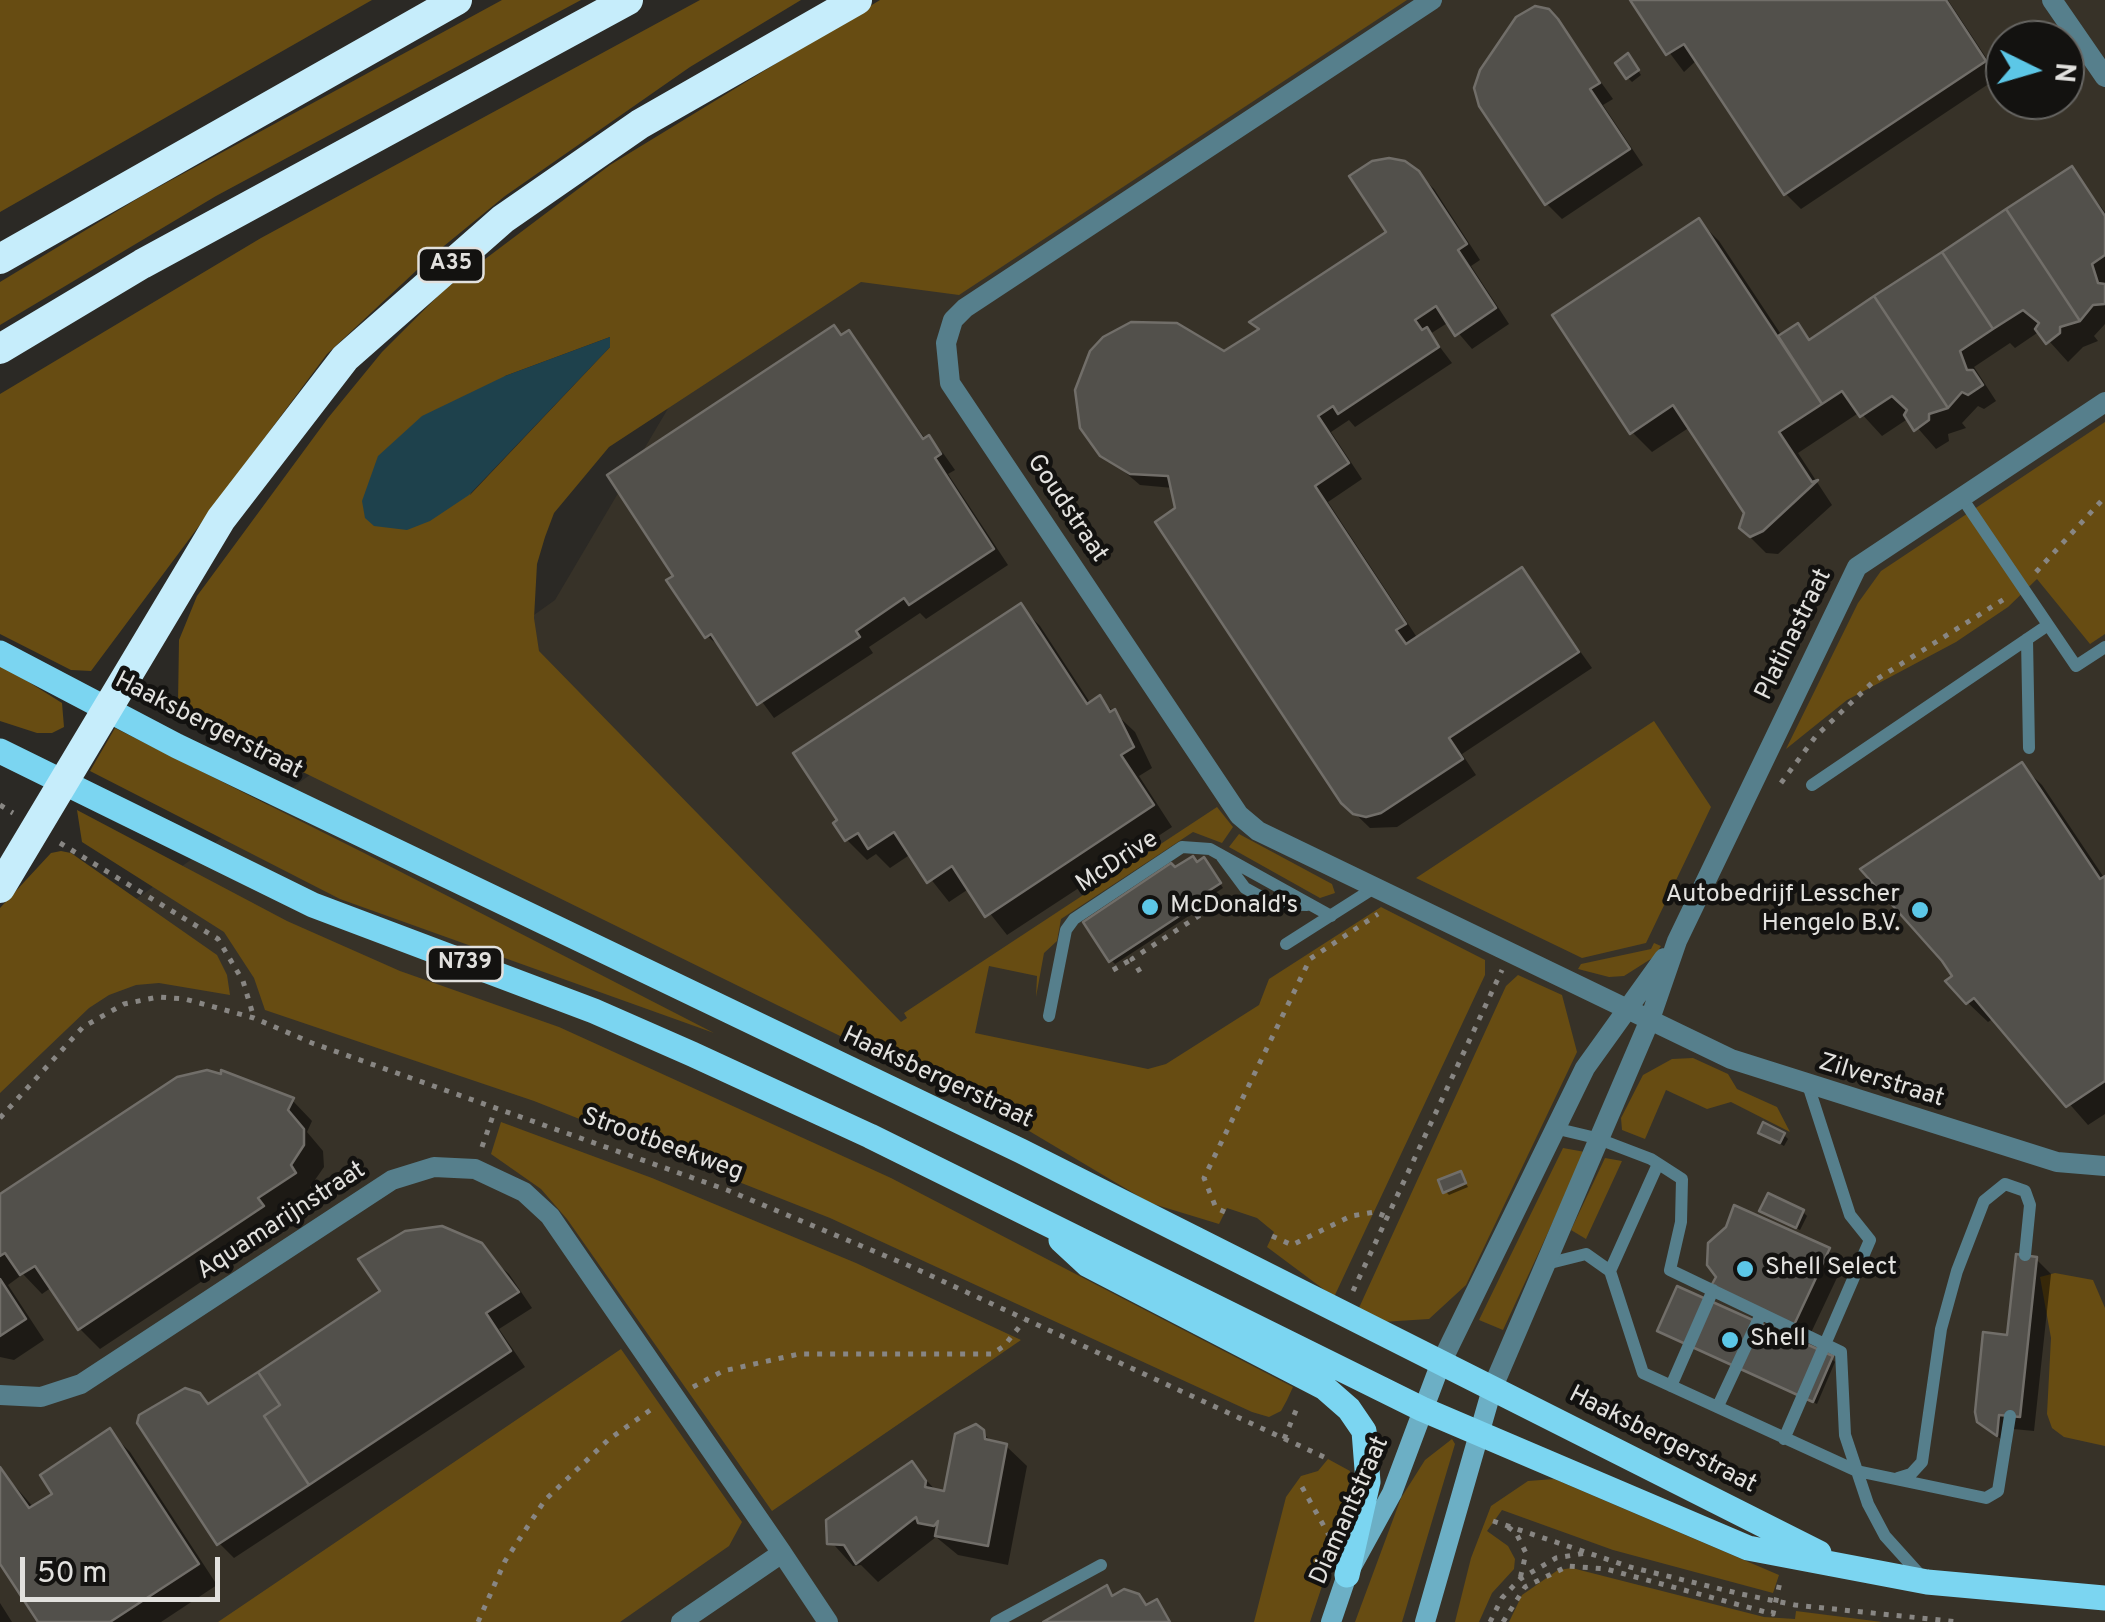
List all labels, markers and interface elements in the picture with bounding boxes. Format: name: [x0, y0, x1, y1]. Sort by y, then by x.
north arrow: [1985, 20, 2085, 120]
text: N: [2044, 61, 2082, 84]
road number: A35: [418, 248, 484, 282]
street label: Goudstraat: [1019, 449, 1113, 569]
street label: Platinastraat: [1750, 564, 1840, 706]
street label: Haaksbergerstraat: [109, 667, 307, 787]
street label: McDrive: [1071, 825, 1165, 901]
place label: Autobedrijf Lesscher Hengelo B.V.: [1666, 881, 1900, 940]
place label: McDonald's: [1170, 892, 1298, 922]
marker: McDonald's: [1139, 896, 1161, 918]
marker: Autobedrijf Lesscher Hengelo B.V.: [1909, 899, 1931, 921]
road number: N739: [428, 947, 502, 981]
street label: Haaksbergerstraat: [837, 1022, 1037, 1136]
street label: Zilverstraat: [1815, 1049, 1947, 1115]
street label: Strootbeekweg: [577, 1103, 747, 1189]
street label: Aquamarijnstraat: [192, 1156, 372, 1288]
place label: Shell Select: [1765, 1254, 1897, 1284]
marker: Shell Select: [1734, 1258, 1756, 1280]
place label: Shell: [1750, 1325, 1806, 1355]
marker: Shell: [1719, 1329, 1741, 1351]
street label: Haaksbergerstraat: [1563, 1381, 1761, 1501]
street label: Diamantstraat: [1305, 1432, 1397, 1590]
scale bar: [25, 1537, 225, 1599]
text: 50 m: [37, 1556, 107, 1593]

